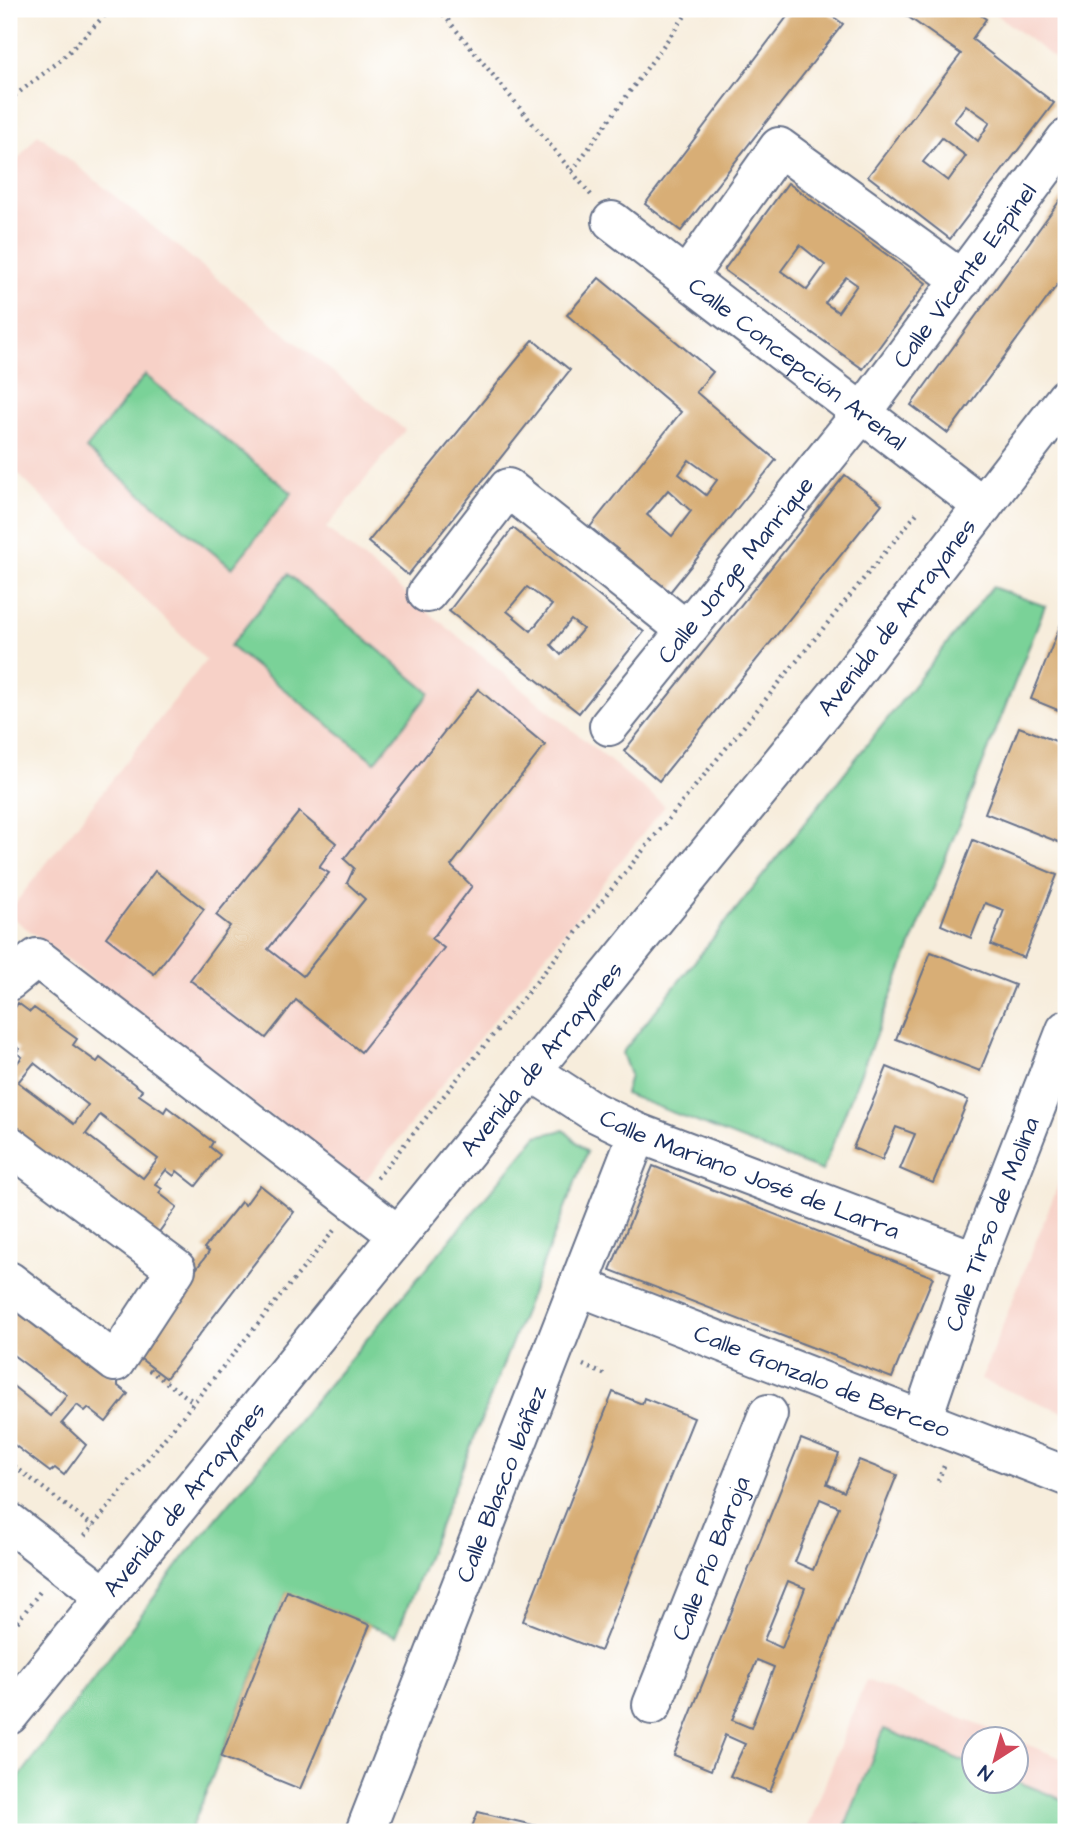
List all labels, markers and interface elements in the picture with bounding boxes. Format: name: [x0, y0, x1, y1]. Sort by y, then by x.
street label: Calle Vicente Espinel: [885, 177, 1045, 375]
street label: Calle Concepción Arenal: [681, 270, 913, 459]
street label: Calle Jorge Manrique: [650, 469, 822, 671]
street label: Avenida de Arrayanes: [810, 512, 985, 724]
street label: Avenida de Arrayanes: [453, 955, 632, 1164]
street label: Calle Mariano José de Larra: [594, 1101, 904, 1248]
street label: Calle Tirso de Molina: [937, 1112, 1048, 1336]
street label: Calle Gonzalo de Berceo: [689, 1317, 955, 1447]
street label: Calle Blasco Ibáñez: [448, 1380, 556, 1588]
street label: Avenida de Arrayanes: [95, 1395, 274, 1604]
street label: Calle Pío Baroja: [663, 1472, 759, 1646]
north arrow: [960, 1726, 1030, 1796]
text: N: [973, 1758, 999, 1787]

